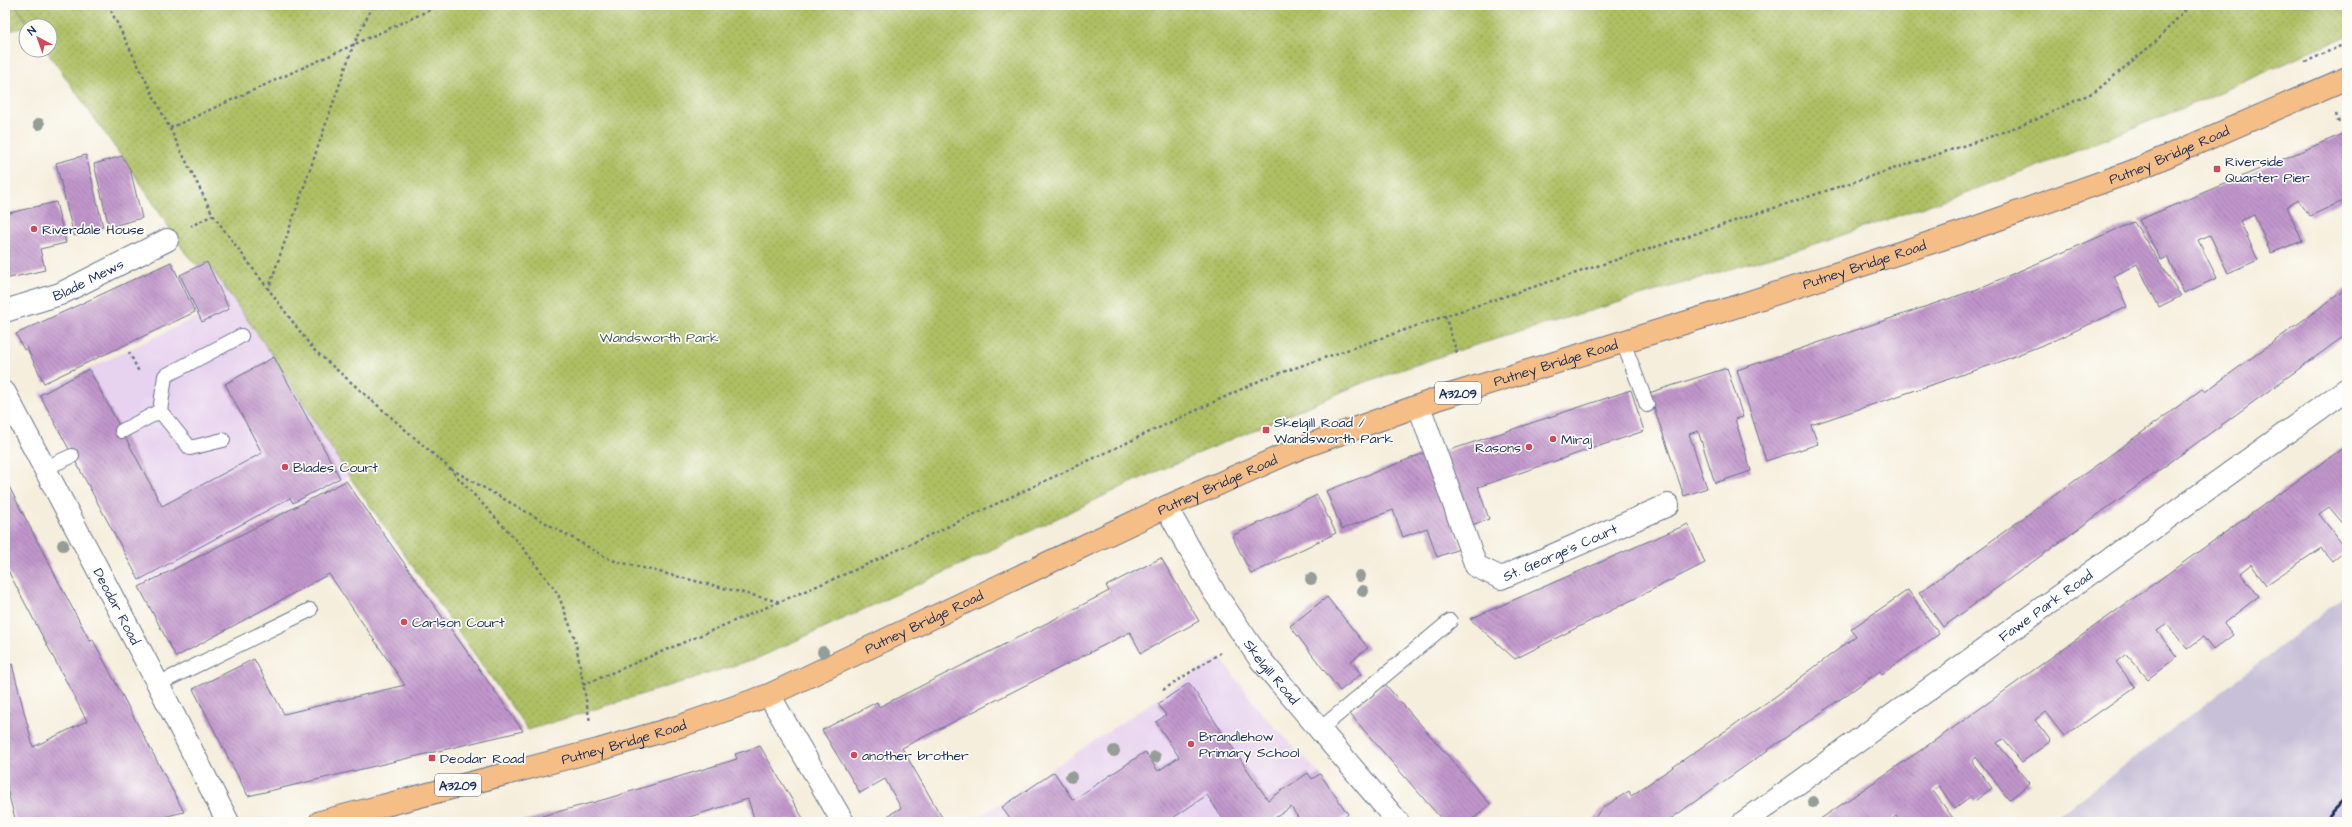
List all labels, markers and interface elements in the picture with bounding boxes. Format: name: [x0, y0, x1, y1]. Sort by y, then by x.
north arrow: [18, 18, 58, 58]
text: N: [24, 23, 39, 39]
street label: Putney Bridge Road: [2106, 121, 2233, 190]
place label: Riverside Quarter Pier: [2225, 152, 2310, 188]
marker: Riverside Quarter Pier: [2212, 164, 2222, 174]
place label: Riverdale House: [42, 220, 145, 240]
marker: Riverdale House: [29, 224, 39, 234]
street label: Putney Bridge Road: [1800, 236, 1929, 295]
street label: Blade Mews: [51, 254, 127, 307]
park label: Wandsworth Park: [600, 328, 719, 348]
street label: Putney Bridge Road: [1491, 335, 1620, 392]
road number: A3209: [1435, 382, 1481, 404]
place label: Skelgill Road / Wandsworth Park: [1274, 413, 1393, 449]
marker: Skelgill Road / Wandsworth Park: [1261, 425, 1271, 435]
place label: Miraj: [1561, 430, 1593, 450]
marker: Miraj: [1548, 434, 1558, 444]
place label: Rasons: [1475, 438, 1521, 458]
marker: Rasons: [1524, 442, 1534, 452]
street label: Putney Bridge Road: [1154, 450, 1281, 521]
place label: Blades Court: [293, 458, 378, 478]
marker: Blades Court: [280, 462, 290, 472]
street label: St. George's Court: [1500, 519, 1621, 587]
street label: Deodar Road: [88, 565, 145, 649]
street label: Fawe Park Road: [1995, 566, 2097, 647]
street label: Putney Bridge Road: [861, 586, 987, 659]
place label: Carlson Court: [412, 613, 505, 633]
marker: Carlson Court: [399, 617, 409, 627]
street label: Skelgill Road: [1238, 635, 1303, 709]
street label: Putney Bridge Road: [559, 716, 689, 770]
place label: Brandlehow Primary School: [1199, 727, 1300, 763]
marker: Brandlehow Primary School: [1186, 739, 1196, 749]
place label: another brother: [862, 746, 969, 766]
place label: Deodar Road: [440, 749, 524, 769]
marker: another brother: [849, 750, 859, 760]
marker: Deodar Road: [427, 753, 437, 763]
road number: A3209: [435, 774, 481, 796]

